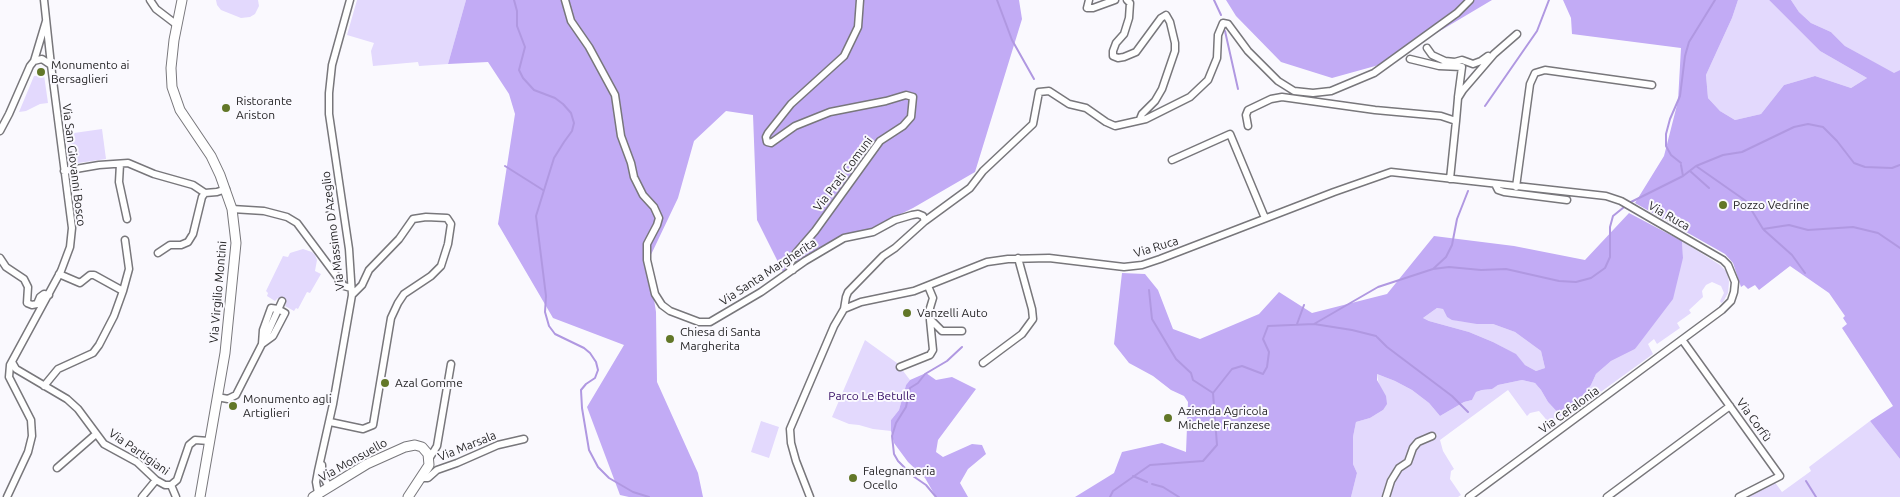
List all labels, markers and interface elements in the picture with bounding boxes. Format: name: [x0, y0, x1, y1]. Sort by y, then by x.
place label: Monumento ai Bersaglieri: [51, 58, 130, 86]
marker: Monumento ai Bersaglieri: [35, 66, 47, 78]
place label: Ristorante Ariston: [236, 94, 292, 122]
marker: Ristorante Ariston: [220, 102, 232, 114]
street label: Via San Giovanni Bosco: [59, 103, 89, 227]
street label: Via Prati Comuni: [810, 134, 876, 214]
street label: Via Massimo D'Azeglio: [319, 170, 347, 292]
street label: Via Ruca: [1646, 198, 1692, 234]
place label: Pozzo Vedrine: [1733, 198, 1809, 212]
marker: Pozzo Vedrine: [1717, 199, 1729, 211]
street label: Via Ruca: [1132, 233, 1180, 261]
street label: Via Santa Margherita: [717, 235, 819, 309]
street label: Via Virgilio Montini: [206, 240, 230, 344]
place label: Vanzelli Auto: [917, 306, 988, 320]
marker: Vanzelli Auto: [901, 307, 913, 319]
place label: Chiesa di Santa Margherita: [680, 325, 761, 353]
marker: Chiesa di Santa Margherita: [664, 333, 676, 345]
place label: Azal Gomme: [395, 376, 463, 390]
marker: Azal Gomme: [379, 377, 391, 389]
street label: Via Cefalonia: [1536, 383, 1602, 437]
park label: Parco Le Betulle: [828, 389, 916, 403]
place label: Monumento agli Artiglieri: [243, 392, 332, 420]
street label: Via Corfù: [1733, 395, 1775, 445]
marker: Monumento agli Artiglieri: [227, 400, 239, 412]
place label: Azienda Agricola Michele Franzese: [1178, 404, 1270, 432]
marker: Azienda Agricola Michele Franzese: [1162, 412, 1174, 424]
street label: Via Partigiani: [106, 426, 172, 478]
street label: Via Marsala: [436, 428, 498, 464]
street label: Via Monsuello: [316, 435, 390, 485]
place label: Falegnameria Ocello: [863, 464, 935, 492]
marker: Falegnameria Ocello: [847, 472, 859, 484]

